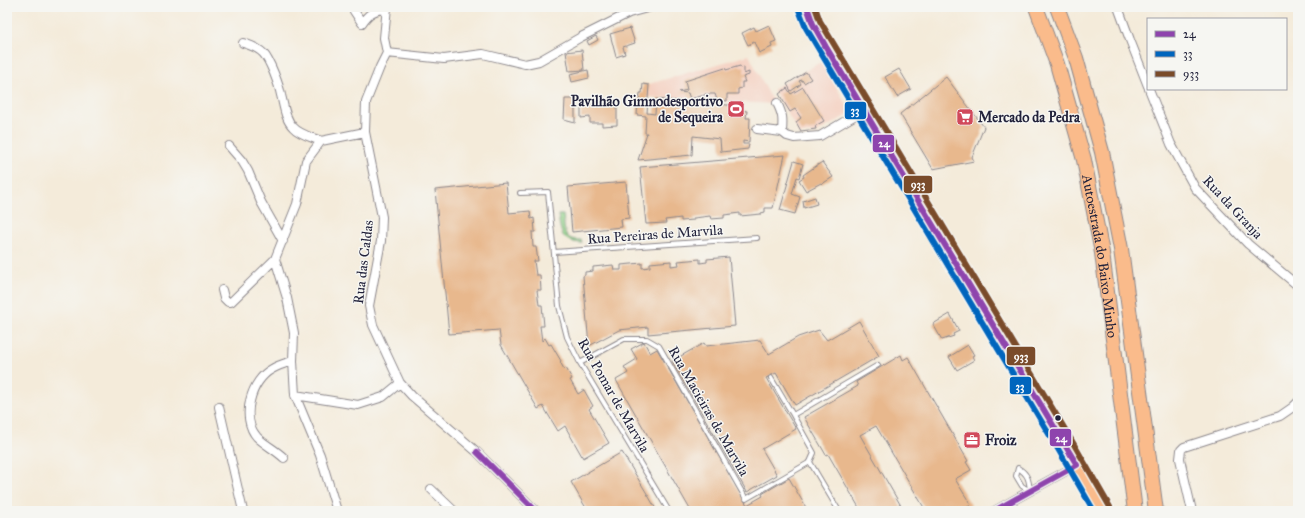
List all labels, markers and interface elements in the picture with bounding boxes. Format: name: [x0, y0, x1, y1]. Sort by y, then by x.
legend: [1147, 18, 1287, 90]
text: 24: [1183, 27, 1196, 41]
text: 33: [1183, 47, 1193, 61]
text: 933: [1183, 67, 1199, 81]
place label: Pavilhão Gimnodesportivo de Sequeira: [571, 93, 724, 127]
sports icon: Pavilhão Gimnodesportivo de Sequeira: [726, 99, 746, 119]
line badge: 33: [844, 101, 867, 120]
text: 33: [851, 104, 859, 118]
supermarket icon: Mercado da Pedra: [955, 107, 975, 127]
place label: Mercado da Pedra: [978, 109, 1081, 126]
line badge: 24: [872, 134, 895, 153]
text: 24: [878, 137, 891, 151]
street label: Autoestrada do Baixo Minho: [1078, 172, 1121, 339]
street label: Rua da Granja: [1199, 172, 1266, 243]
line badge: 933: [903, 175, 933, 194]
text: 933: [911, 178, 925, 192]
street label: Rua das Caldas: [350, 219, 377, 305]
street label: Rua Pereiras de Marvila: [587, 221, 723, 248]
street label: Rua Pomar de Marvila: [574, 335, 653, 455]
street label: Rua Macieiras de Marvila: [664, 343, 753, 479]
line badge: 933: [1006, 346, 1036, 366]
text: 933: [1014, 350, 1028, 364]
line badge: 33: [1009, 376, 1032, 395]
text: 33: [1016, 380, 1024, 394]
unlabelled marker: [1053, 413, 1063, 423]
line badge: 24: [1049, 428, 1072, 447]
office icon: Froiz: [962, 430, 982, 450]
place label: Froiz: [985, 432, 1017, 449]
text: 24: [1055, 432, 1068, 446]

